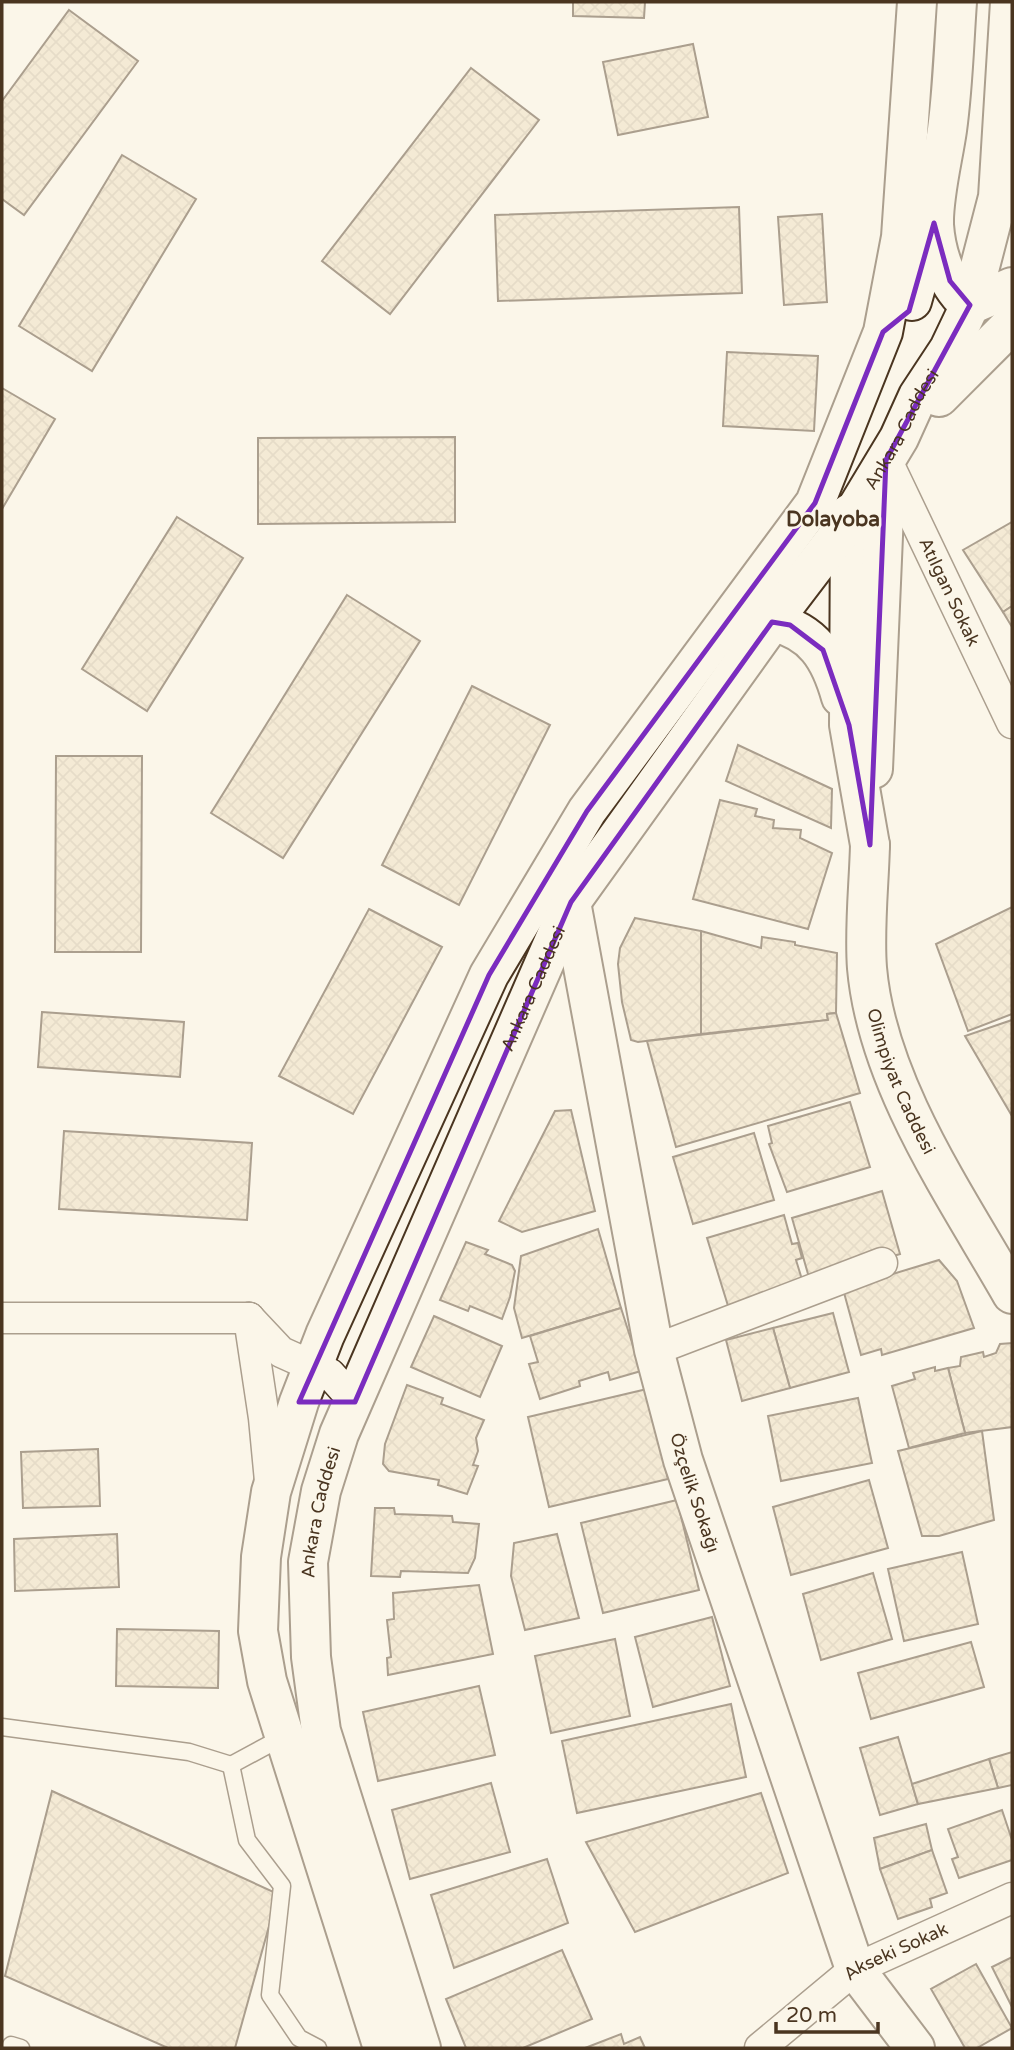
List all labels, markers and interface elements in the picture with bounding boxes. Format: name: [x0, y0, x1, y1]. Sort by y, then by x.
street label: Ankara Caddesi: [860, 365, 944, 494]
district label: Dolayoba: [786, 507, 880, 532]
street label: Atılgan Sokak: [914, 534, 985, 650]
street label: Ankara Caddesi: [496, 923, 570, 1055]
street label: Olimpiyat Caddesi: [863, 1006, 940, 1158]
street label: Özçelik Sokağı: [665, 1430, 724, 1555]
street label: Ankara Caddesi: [297, 1444, 345, 1579]
street label: Akseki Sokak: [839, 1917, 951, 1985]
scale bar: [776, 1990, 878, 2034]
text: 20 m: [786, 2003, 837, 2028]

